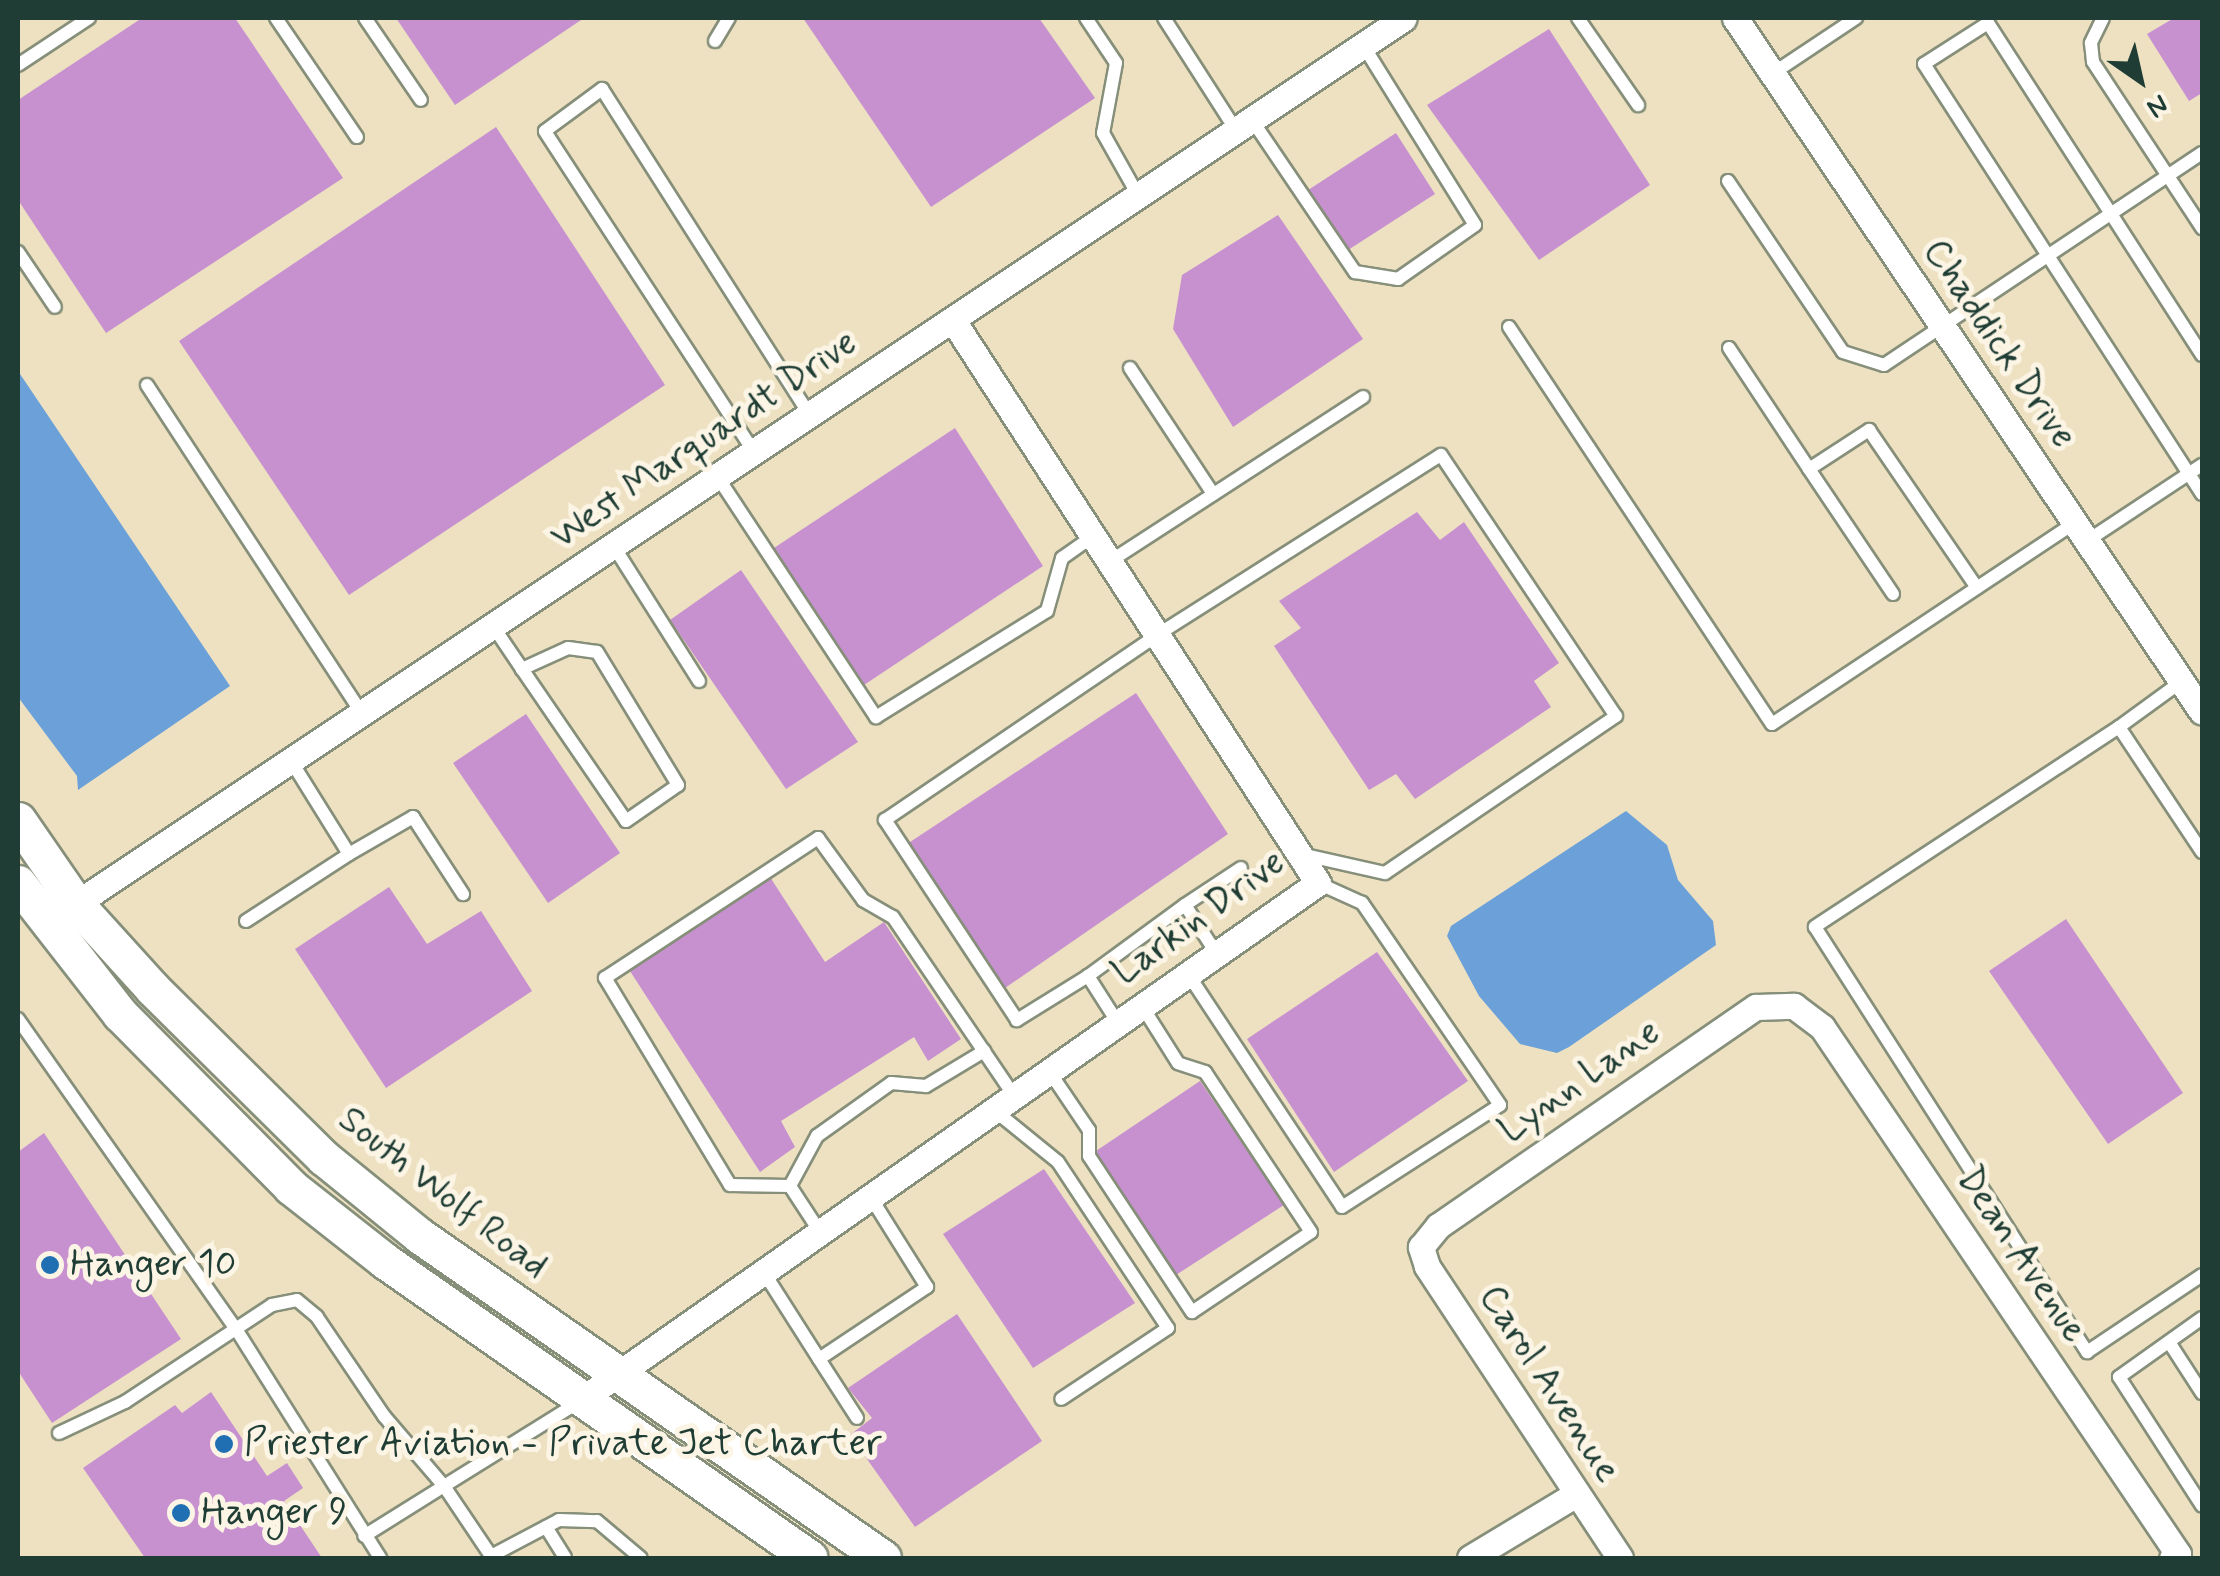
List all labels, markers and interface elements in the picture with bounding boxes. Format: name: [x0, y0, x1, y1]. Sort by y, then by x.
north arrow: [2090, 30, 2190, 130]
text: N: [2139, 85, 2175, 126]
street label: Chaddick Drive: [1912, 231, 2086, 457]
street label: West Marquardt Drive: [542, 320, 866, 560]
street label: Larkin Drive: [1105, 841, 1293, 995]
street label: Lynn Lane: [1493, 1011, 1667, 1153]
street label: South Wolf Road: [329, 1097, 557, 1289]
street label: Dean Avenue: [1943, 1154, 2099, 1356]
place label: Hanger 10: [70, 1242, 236, 1288]
marker: Hanger 10: [39, 1254, 61, 1276]
street label: Carol Avenue: [1471, 1281, 1627, 1487]
place label: Priester Aviation - Private Jet Charter: [244, 1421, 881, 1467]
marker: Priester Aviation - Private Jet Charter: [213, 1433, 235, 1455]
place label: Hanger 9: [201, 1490, 347, 1536]
marker: Hanger 9: [170, 1502, 192, 1524]

